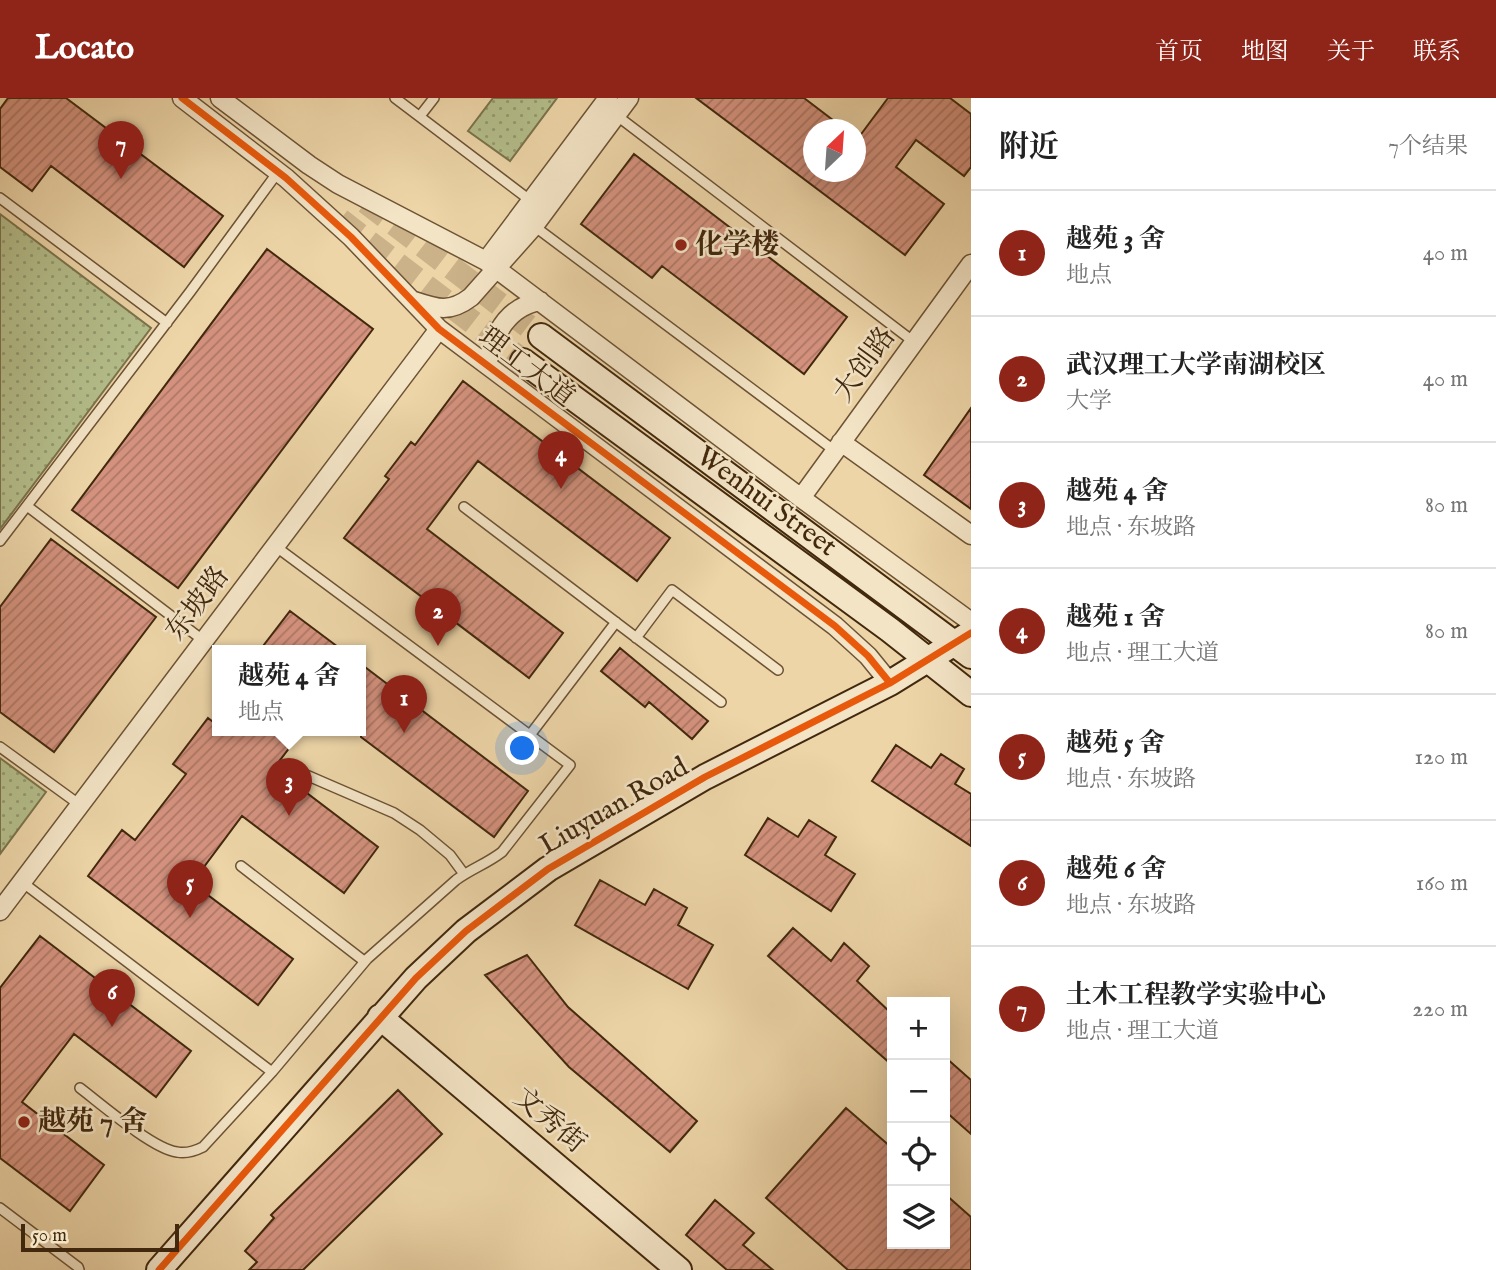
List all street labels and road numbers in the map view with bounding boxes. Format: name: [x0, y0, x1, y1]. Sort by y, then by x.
street label: 理工大道: [471, 320, 581, 416]
street label: 大创路: [826, 321, 904, 409]
street label: Wenhui Street: [689, 439, 844, 565]
street label: 东坡路: [159, 560, 237, 648]
street label: Liuyuan Road: [533, 750, 695, 864]
street label: 文秀街: [506, 1081, 592, 1161]

